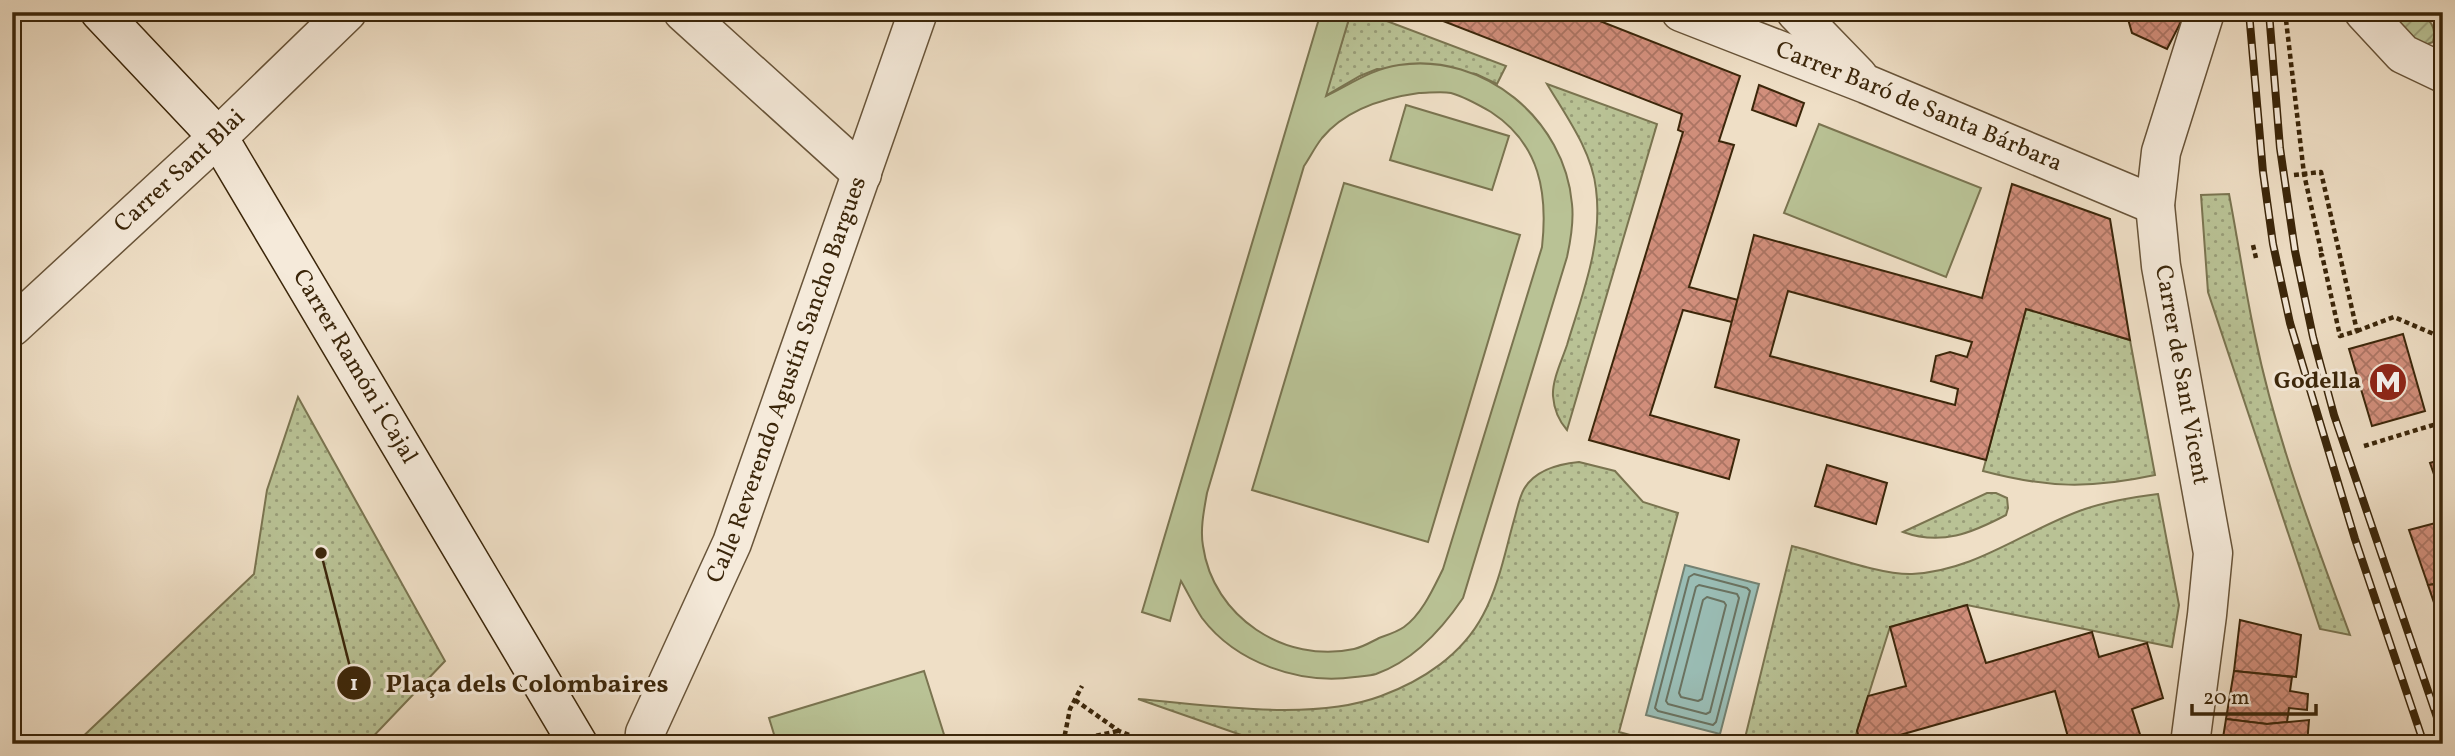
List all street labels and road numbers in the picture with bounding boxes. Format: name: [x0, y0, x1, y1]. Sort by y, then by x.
street label: Carrer Baró de Santa Bárbara: [1770, 33, 2067, 181]
street label: Carrer Sant Blai: [107, 102, 253, 241]
street label: Calle Reverendo Agustín Sancho Bargues: [699, 172, 876, 589]
street label: Carrer de Sant Vicent: [2145, 262, 2217, 488]
street label: Carrer Ramón i Cajal: [283, 263, 425, 471]

